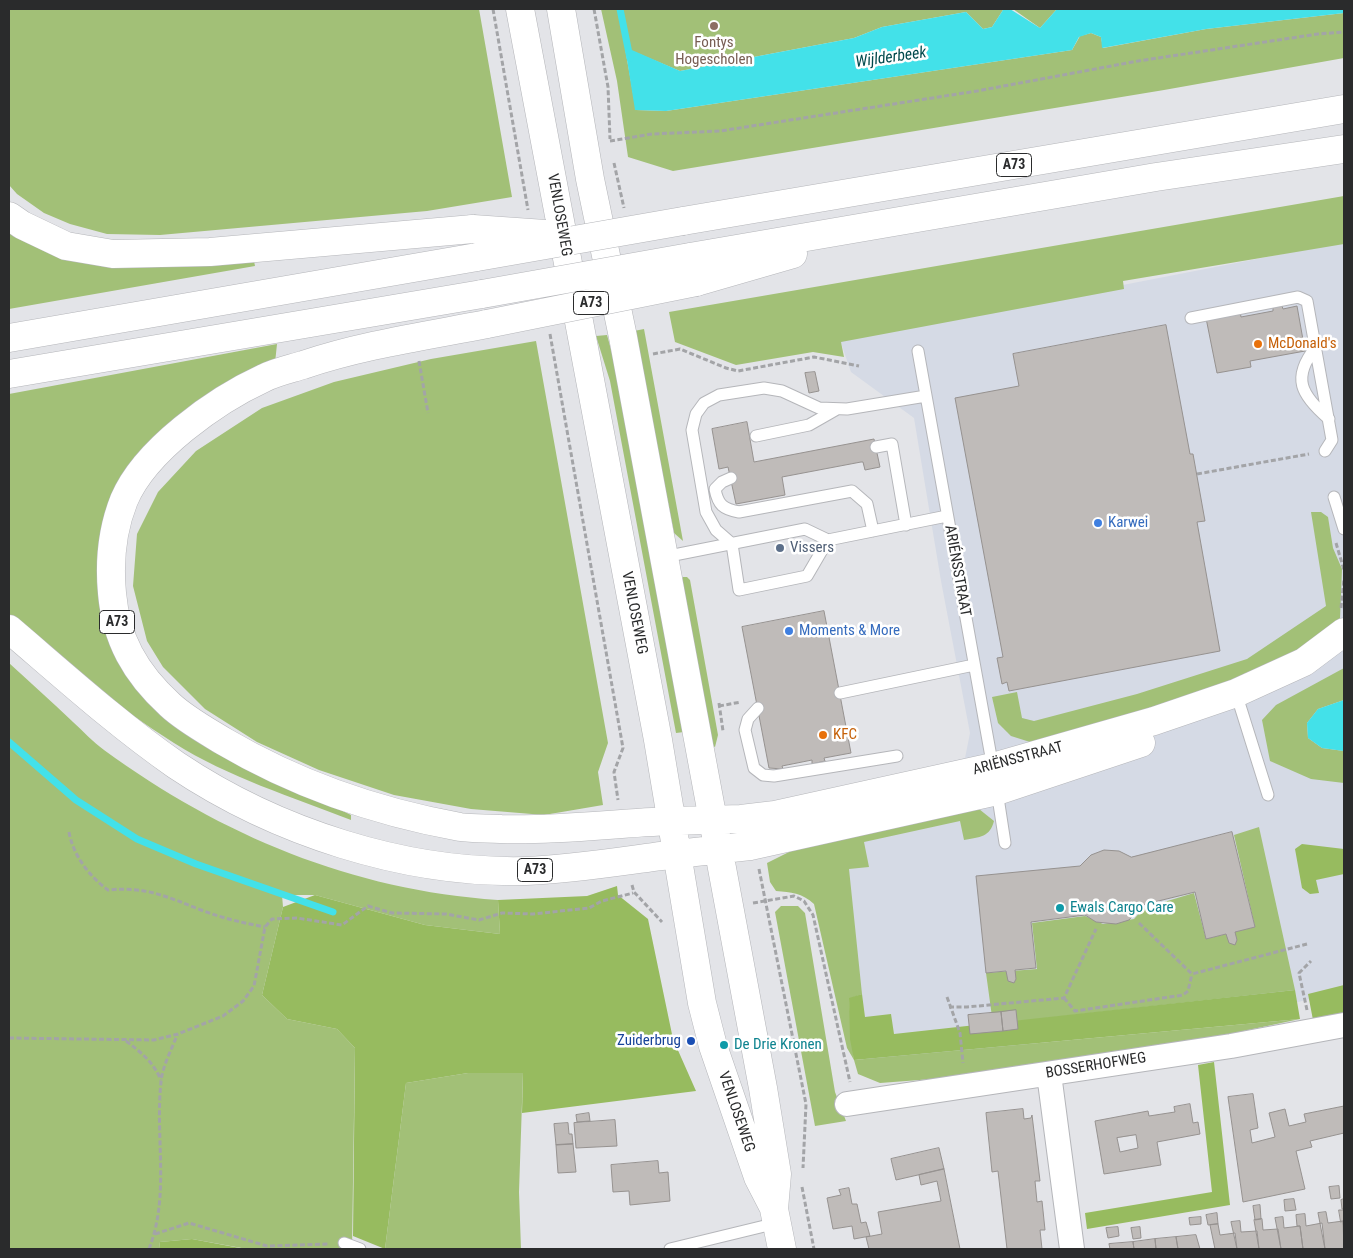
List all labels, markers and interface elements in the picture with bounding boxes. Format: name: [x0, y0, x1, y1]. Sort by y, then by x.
marker: Fontys Hogescholen: [708, 20, 720, 32]
place label: Fontys Hogescholen: [675, 34, 753, 69]
water label: Wijlderbeek: [854, 44, 928, 72]
road number: A73: [996, 154, 1032, 176]
street label: VENLOSEWEG: [543, 172, 575, 258]
road number: A73: [574, 292, 608, 314]
place label: McDonald's: [1268, 335, 1337, 353]
marker: McDonald's: [1252, 338, 1264, 350]
place label: Karwei: [1108, 514, 1148, 532]
marker: Karwei: [1092, 517, 1104, 529]
street label: ARIÉNSSTRAAT: [940, 524, 974, 618]
place label: Vissers: [790, 539, 834, 557]
marker: Vissers: [774, 542, 786, 554]
street label: VENLOSEWEG: [617, 570, 651, 656]
road number: A73: [100, 610, 134, 634]
place label: Moments & More: [799, 622, 900, 640]
marker: Moments & More: [783, 625, 795, 637]
place label: KFC: [833, 726, 857, 744]
marker: KFC: [817, 729, 829, 741]
street label: ARIËNSSTRAAT: [971, 738, 1065, 780]
road number: A73: [518, 858, 552, 882]
place label: Ewals Cargo Care: [1070, 899, 1174, 917]
marker: Ewals Cargo Care: [1054, 902, 1066, 914]
place label: Zuiderbrug: [617, 1032, 681, 1050]
marker: Zuiderbrug: [685, 1035, 697, 1047]
place label: De Drie Kronen: [734, 1036, 822, 1054]
marker: De Drie Kronen: [718, 1039, 730, 1051]
street label: BOSSERHOFWEG: [1044, 1049, 1148, 1083]
street label: VENLOSEWEG: [714, 1069, 758, 1155]

